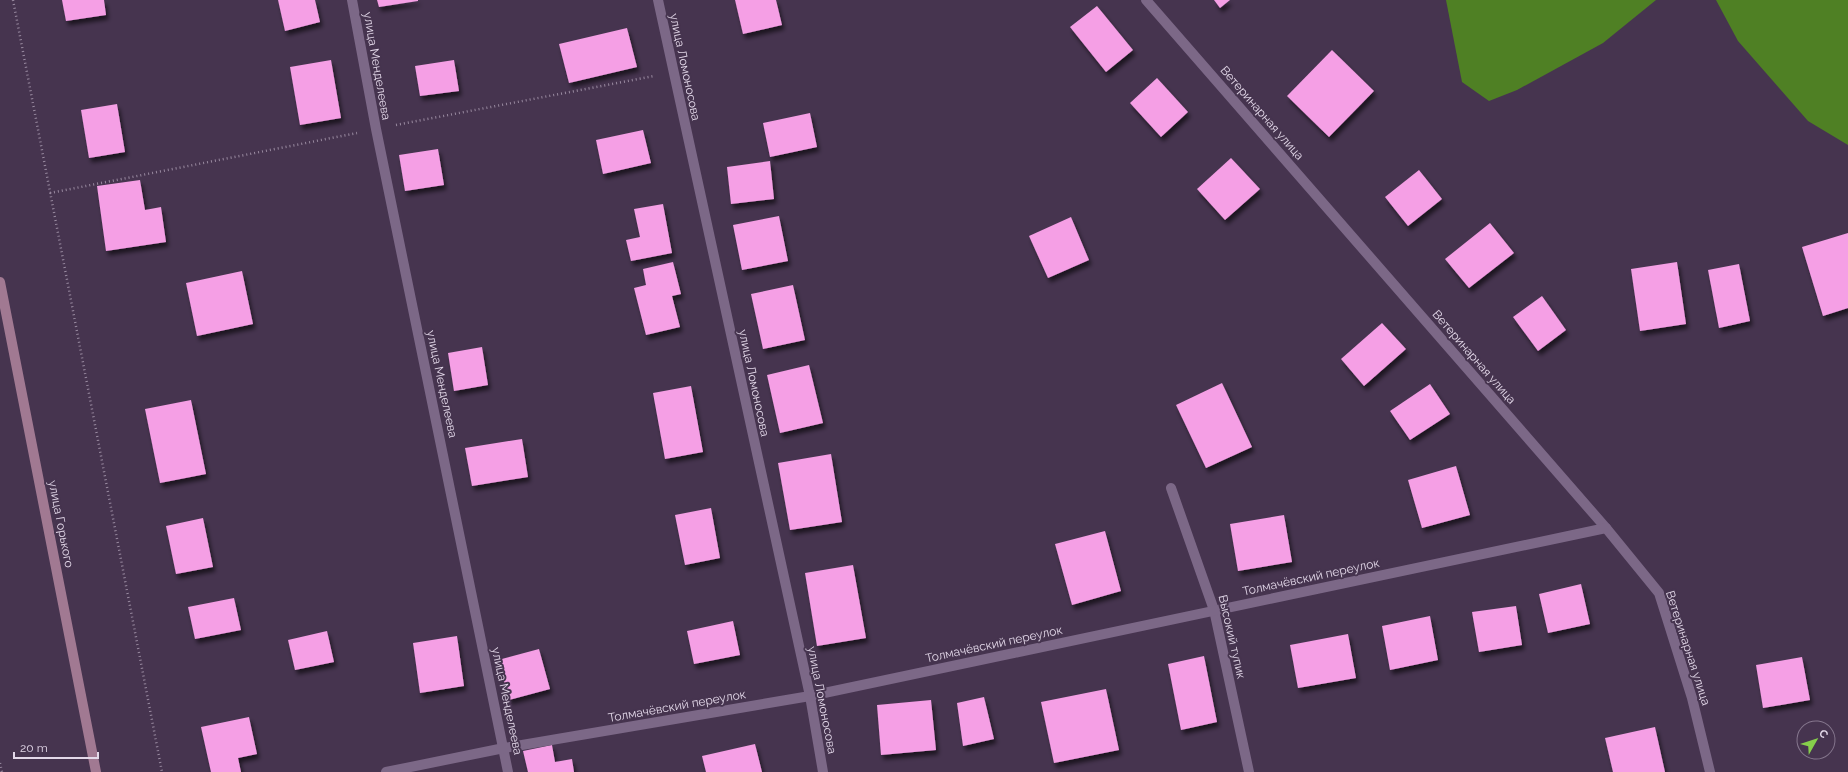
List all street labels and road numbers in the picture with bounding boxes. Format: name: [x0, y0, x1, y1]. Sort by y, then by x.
street label: улица Менделеева: [361, 11, 393, 121]
street label: улица Ломоносова: [667, 12, 703, 122]
street label: Ветеринарная улица: [1217, 63, 1307, 163]
street label: Ветеринарная улица: [1429, 307, 1519, 407]
street label: улица Ломоносова: [736, 328, 772, 438]
street label: улица Менделеева: [424, 329, 460, 439]
street label: улица Горького: [46, 479, 76, 569]
street label: Толмачёвский переулок: [1241, 556, 1381, 598]
street label: Ветеринарная улица: [1663, 589, 1713, 707]
street label: Высокий тупик: [1216, 594, 1248, 680]
street label: Толмачёвский переулок: [924, 623, 1064, 665]
street label: улица Ломоносова: [805, 645, 839, 755]
street label: улица Менделеева: [489, 646, 525, 756]
street label: Толмачёвский переулок: [607, 687, 747, 725]

